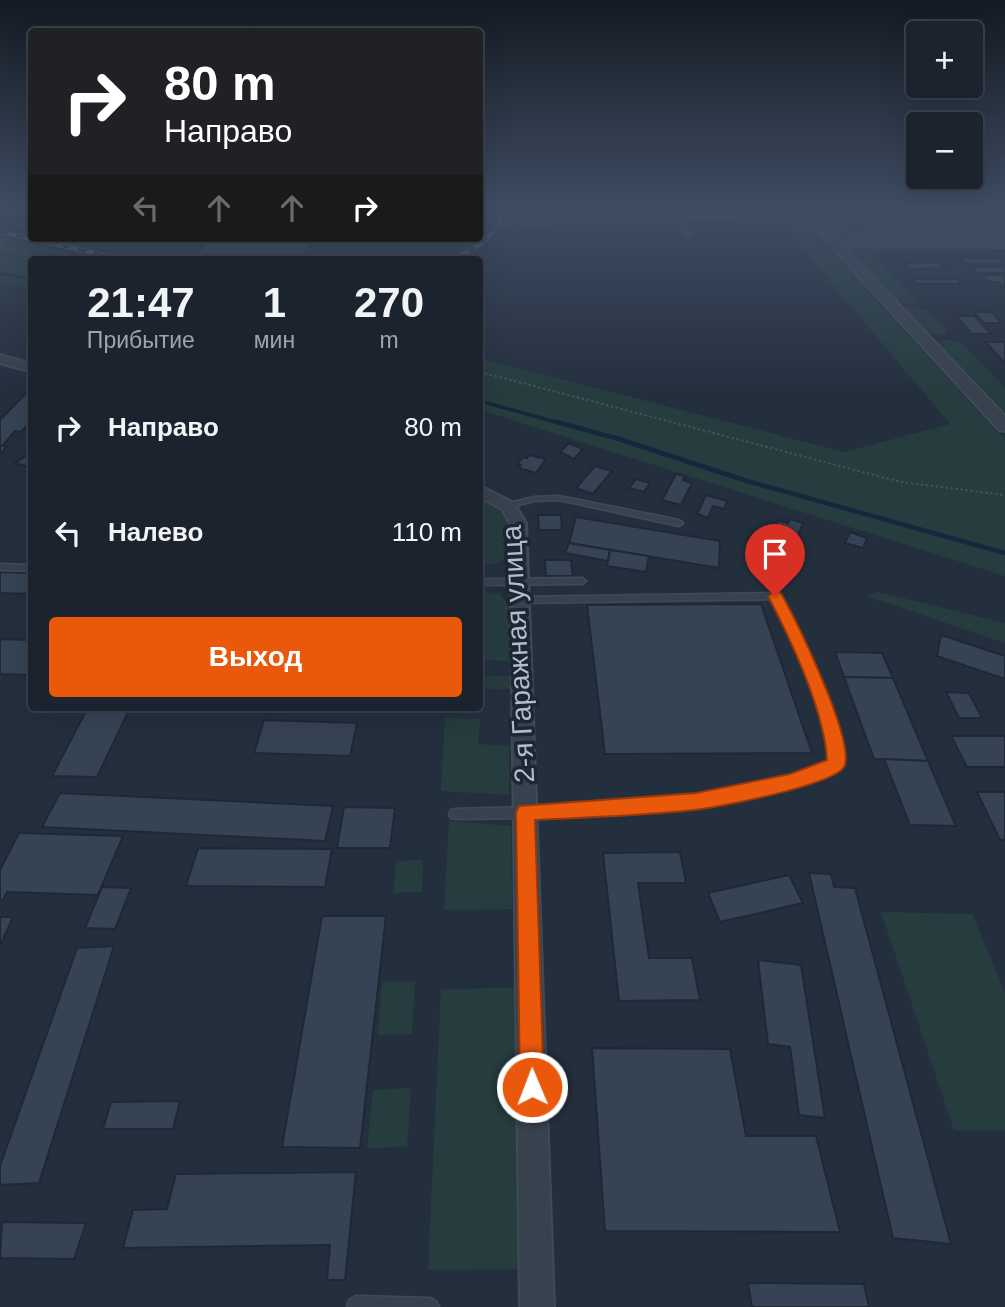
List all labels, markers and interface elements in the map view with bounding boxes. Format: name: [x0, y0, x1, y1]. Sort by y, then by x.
map controls: [906, 21, 983, 189]
button: +: [906, 21, 983, 98]
icon: right: [49, 56, 140, 147]
text: 80 m: [164, 56, 276, 110]
button: −: [906, 112, 983, 189]
text: Направо: [164, 113, 292, 149]
icon: left: [127, 189, 165, 227]
icon: ahead: [200, 189, 238, 227]
icon: ahead: [273, 189, 311, 227]
icon: right: [346, 189, 384, 227]
text: 21:47: [87, 279, 195, 326]
text: 1: [263, 279, 286, 326]
text: 270: [354, 279, 424, 326]
text: Прибытие: [87, 327, 195, 353]
text: мин: [254, 327, 295, 353]
text: m: [379, 327, 399, 353]
icon: right: [49, 409, 87, 447]
text: Направо: [108, 412, 219, 442]
text: 80 m: [404, 412, 462, 442]
icon: left: [49, 514, 87, 552]
text: Налево: [108, 517, 203, 547]
text: 110 m: [392, 517, 462, 547]
street label: 2-я Гаражная улица: [496, 524, 540, 784]
pin: [745, 524, 805, 596]
icon: arrive: [756, 535, 794, 573]
button: Выход: [49, 617, 462, 697]
position arrow: [495, 1050, 569, 1124]

